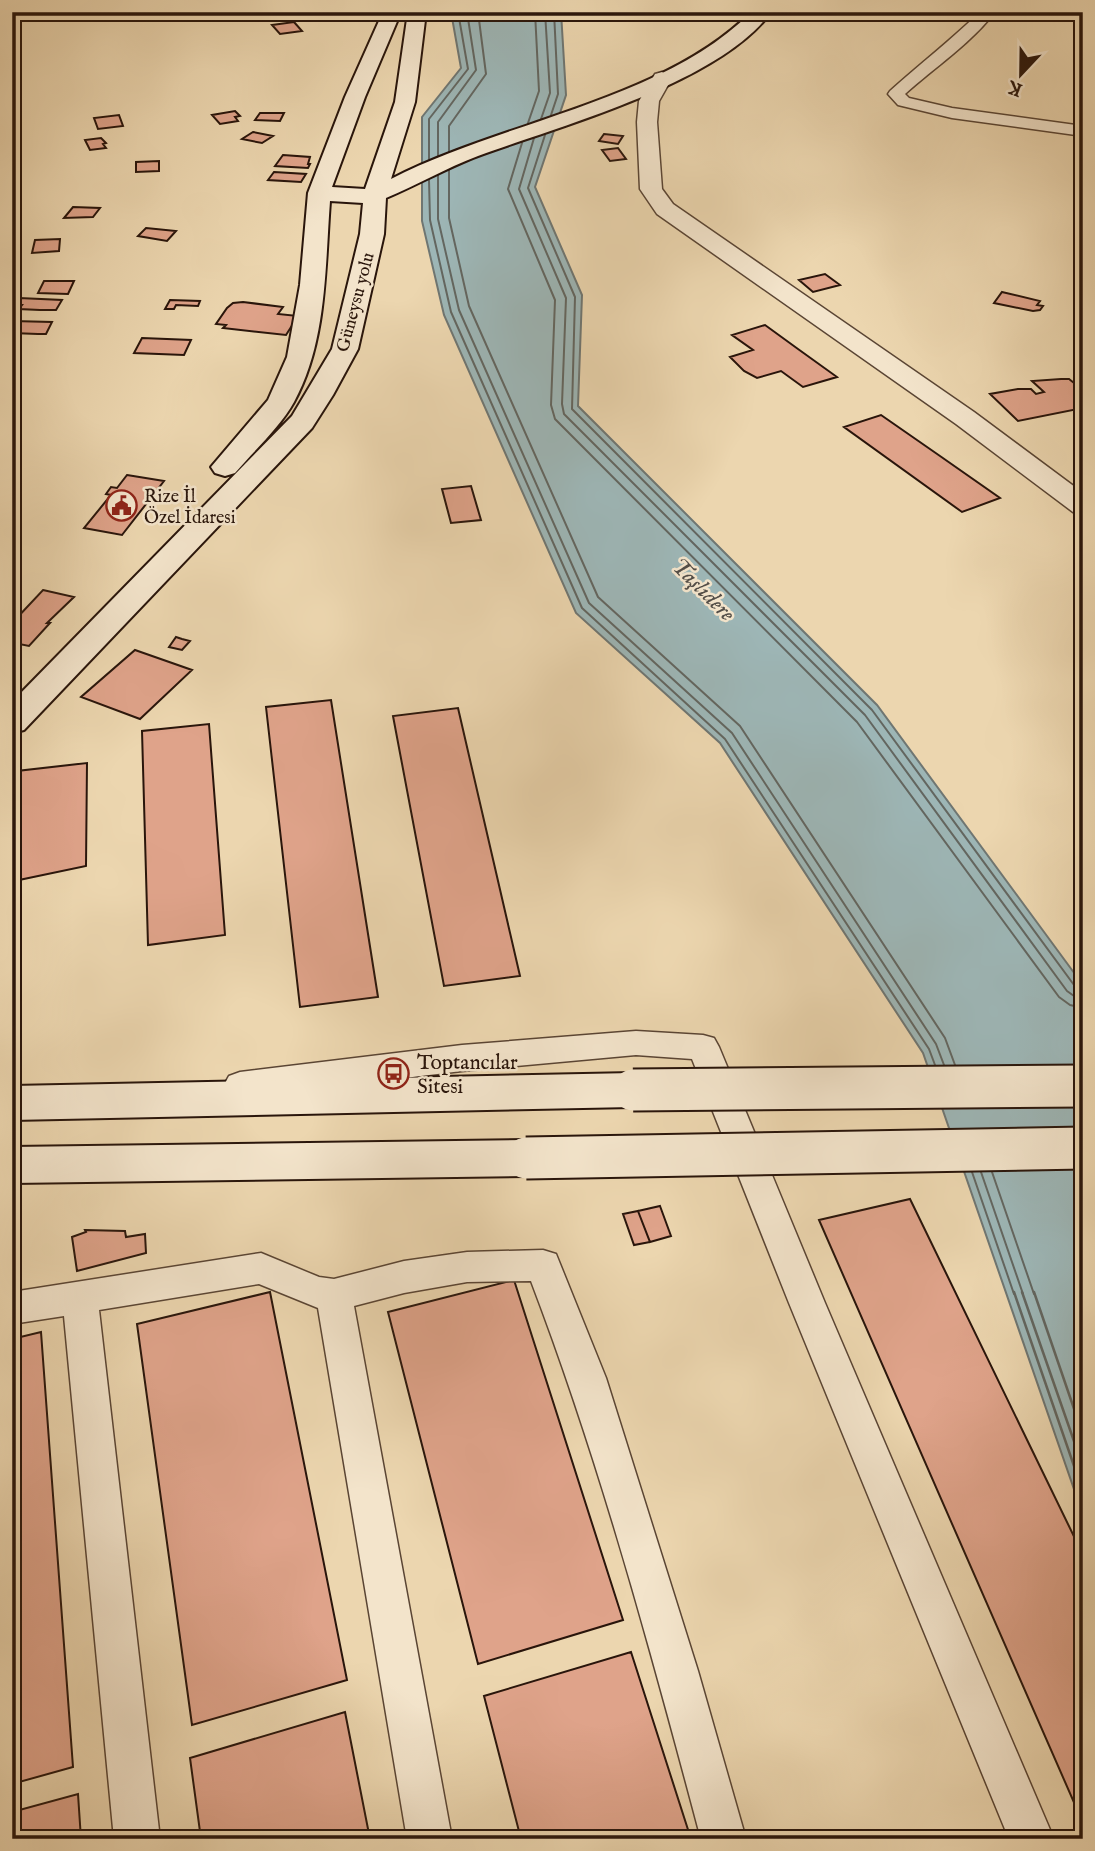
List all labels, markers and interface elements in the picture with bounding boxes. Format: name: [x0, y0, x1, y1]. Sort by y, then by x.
north arrow: [986, 38, 1056, 108]
text: K: [1003, 74, 1026, 102]
street label: Güneysu yolu: [332, 250, 381, 355]
place label: Rize İl Özel İdaresi: [144, 485, 236, 530]
public building icon: Rize İl Özel İdaresi: [104, 489, 138, 523]
water label: Taşlıdere: [665, 552, 741, 628]
place label: Toptancılar Sitesi: [417, 1050, 518, 1101]
bus stop icon: Toptancılar Sitesi: [377, 1057, 411, 1091]

